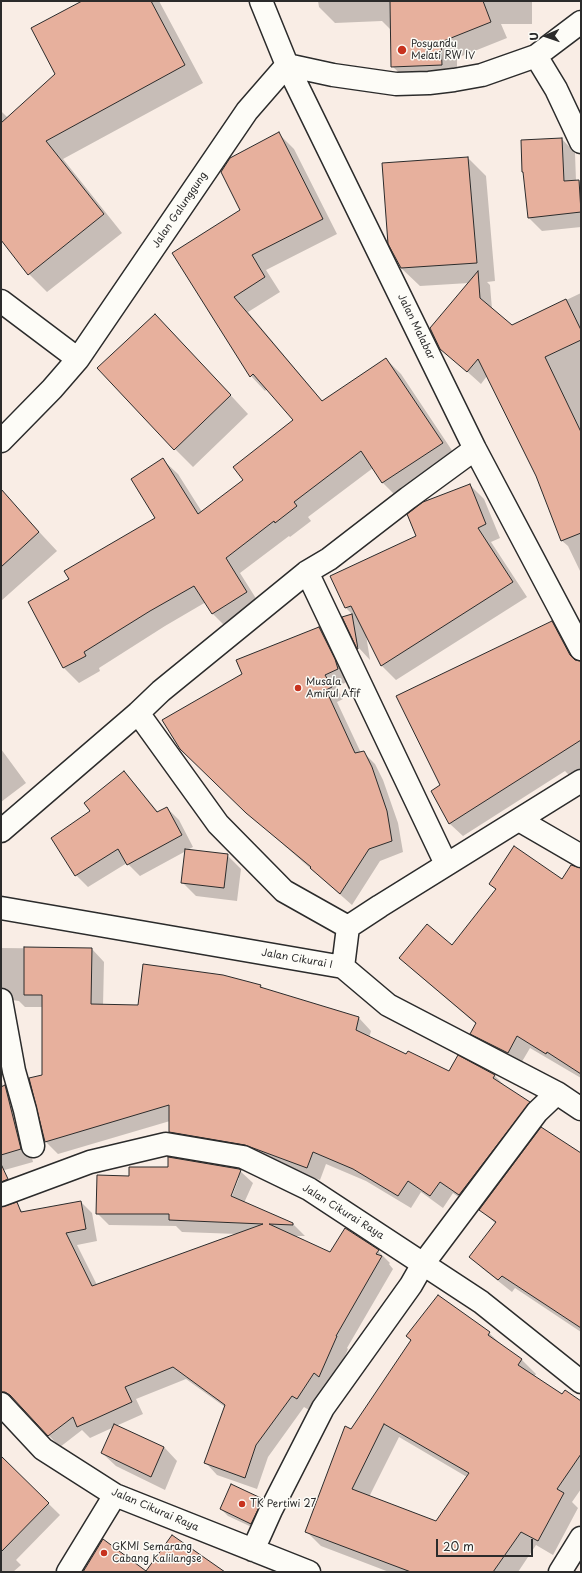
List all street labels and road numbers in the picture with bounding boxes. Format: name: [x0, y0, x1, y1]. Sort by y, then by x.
street label: Jalan Galunggung: [150, 170, 210, 250]
street label: Jalan Malabar: [395, 292, 437, 362]
street label: Jalan Cikurai I: [260, 947, 334, 971]
street label: Jalan Cikurai Raya: [300, 1182, 386, 1242]
street label: Jalan Cikurai Raya: [109, 1486, 201, 1534]

